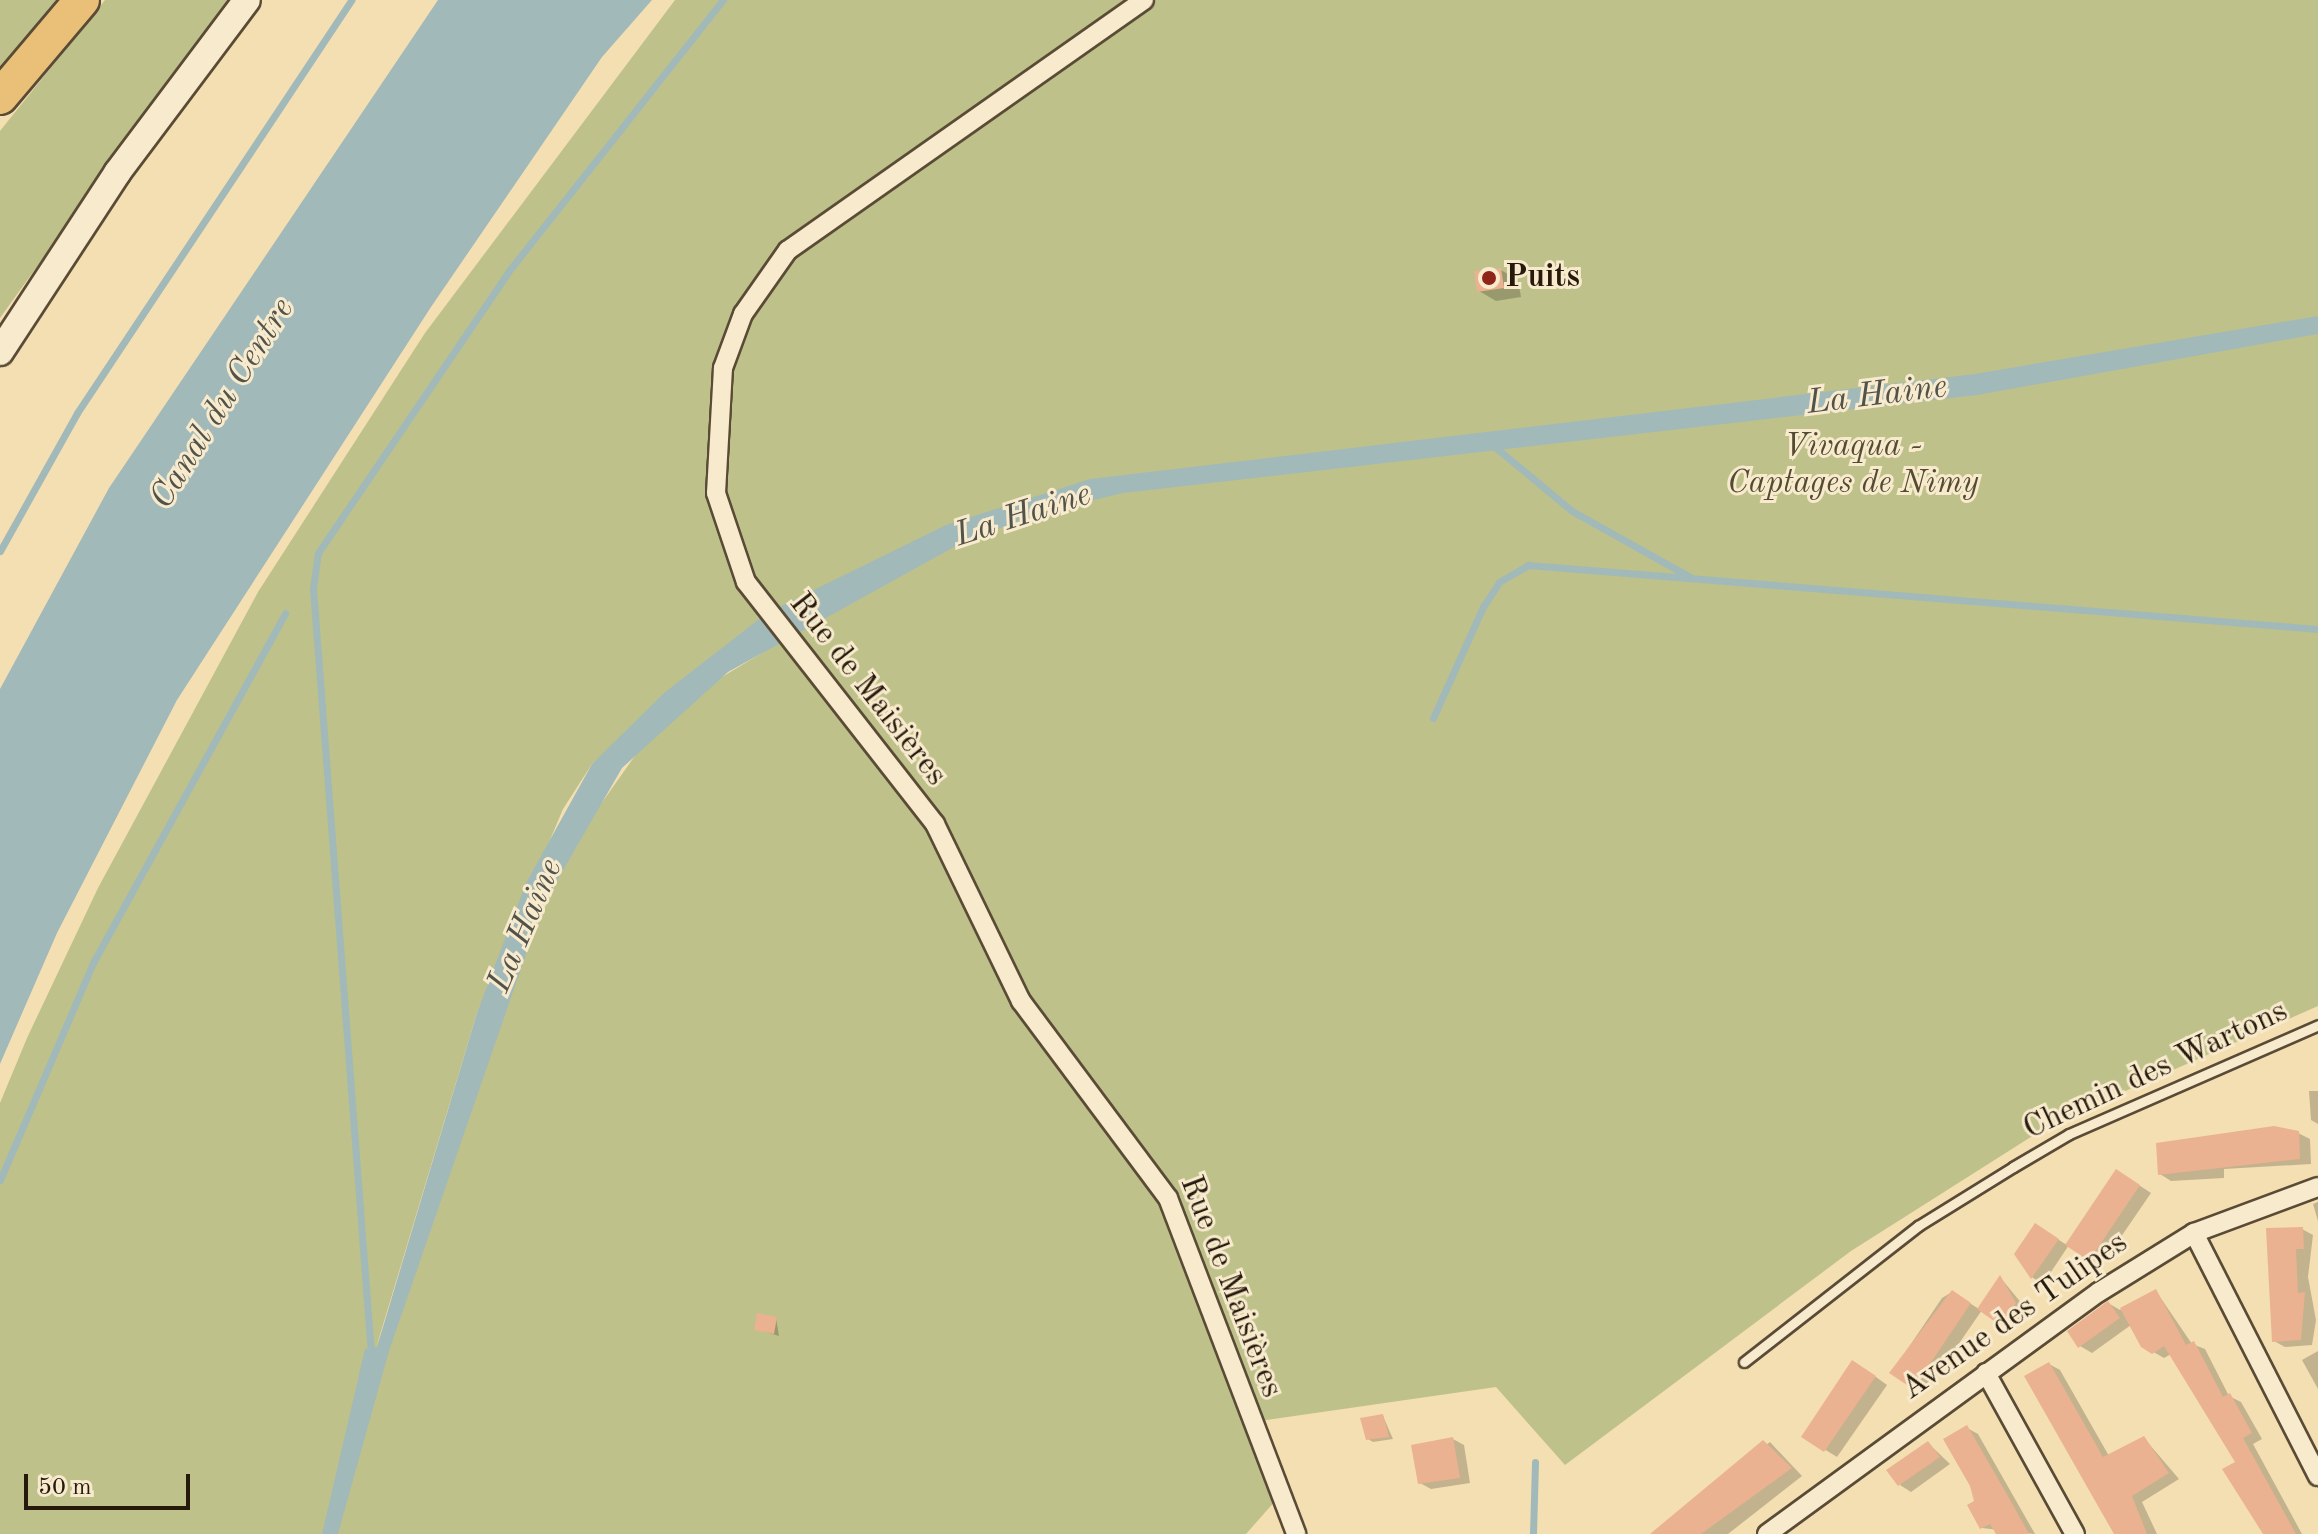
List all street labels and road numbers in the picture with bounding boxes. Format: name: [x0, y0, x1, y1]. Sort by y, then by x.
street label: Rue de Maisières: [780, 586, 954, 794]
street label: Chemin des Wartons: [2018, 993, 2294, 1149]
street label: Rue de Maisières: [1170, 1171, 1290, 1403]
street label: Avenue des Tulipes: [1895, 1225, 2135, 1409]

